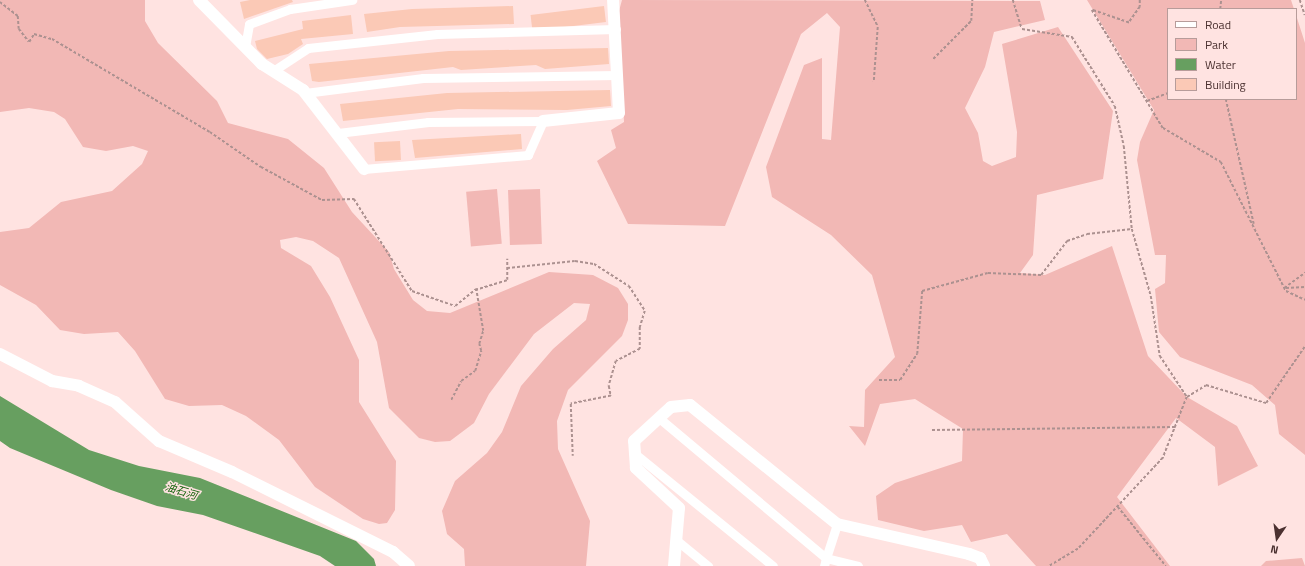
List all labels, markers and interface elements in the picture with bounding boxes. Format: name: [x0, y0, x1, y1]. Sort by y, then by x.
legend: [1167, 8, 1297, 100]
text: Road: [1205, 15, 1231, 34]
text: Park: [1205, 35, 1228, 54]
text: Water: [1205, 55, 1236, 74]
text: Building: [1205, 75, 1246, 94]
water label: 油石河: [163, 480, 199, 502]
north arrow: [1257, 518, 1297, 558]
text: N: [1269, 541, 1280, 558]

